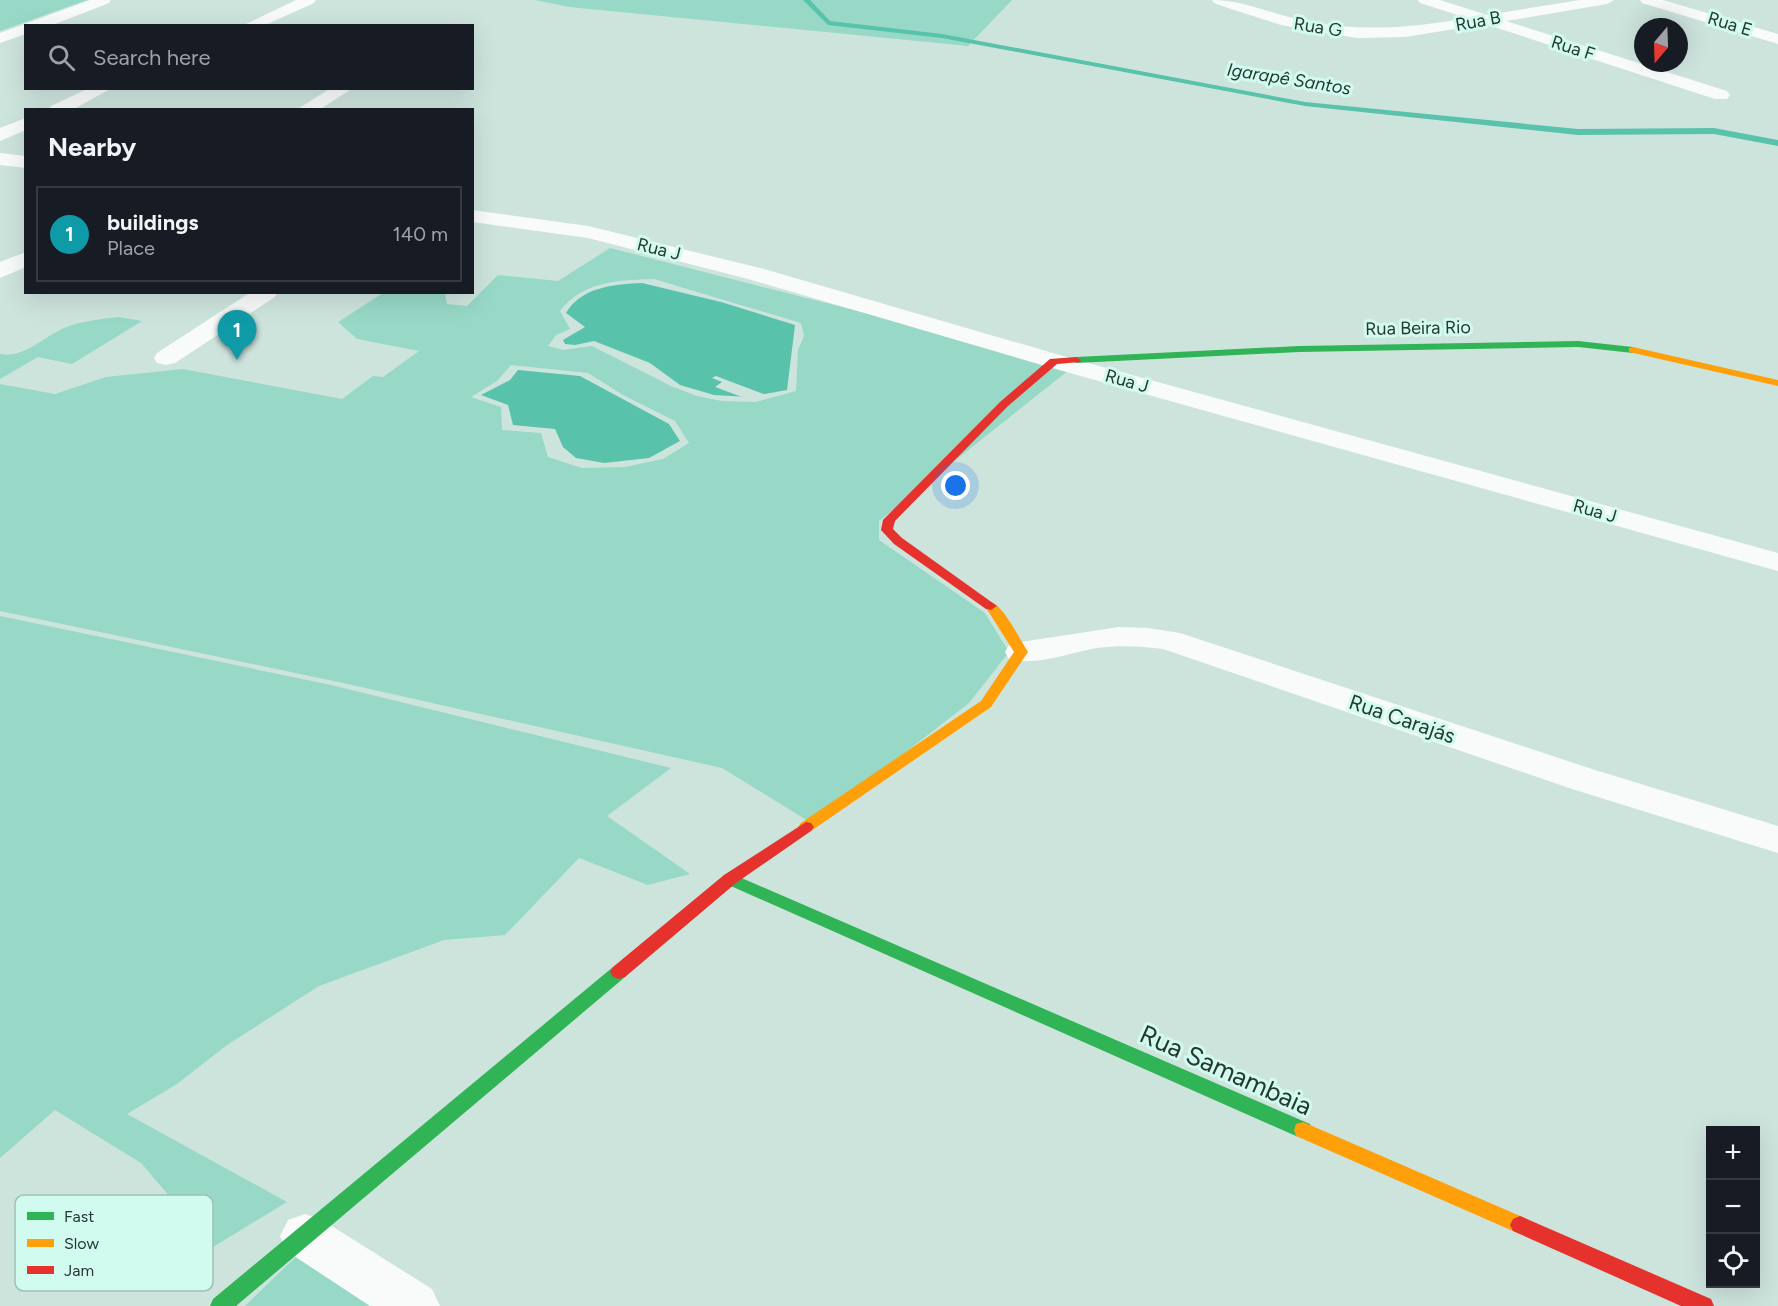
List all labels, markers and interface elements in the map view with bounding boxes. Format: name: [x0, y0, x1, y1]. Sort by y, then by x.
street label: Rua B: [1453, 6, 1503, 36]
street label: Rua E: [1705, 7, 1755, 41]
street label: Rua G: [1292, 12, 1344, 42]
north arrow: [1634, 18, 1688, 72]
search box: [24, 24, 474, 90]
street label: Rua F: [1548, 31, 1598, 65]
icon: search: [45, 41, 78, 74]
text: Search here: [93, 44, 211, 71]
water label: Igarapê Santos: [1225, 58, 1353, 100]
text: Nearby: [48, 131, 136, 163]
text: buildings: [107, 209, 199, 236]
text: 1: [65, 222, 74, 246]
text: 140 m: [393, 222, 448, 246]
street label: Rua J: [635, 233, 683, 265]
text: Place: [107, 236, 155, 260]
pin: 1: [218, 310, 256, 360]
street label: Rua Beira Rio: [1365, 316, 1471, 340]
street label: Rua J: [1103, 364, 1151, 398]
your location: [941, 471, 970, 500]
street label: Rua J: [1571, 494, 1619, 528]
street label: Rua Carajás: [1346, 689, 1458, 748]
street label: Rua Samambaia: [1135, 1018, 1317, 1122]
map controls: [1706, 1126, 1760, 1288]
button: +: [1706, 1126, 1760, 1180]
button: −: [1706, 1180, 1760, 1234]
legend: [15, 1195, 213, 1291]
text: Fast: [64, 1207, 94, 1226]
text: Slow: [64, 1234, 99, 1253]
button: locate: [1706, 1234, 1760, 1288]
text: Jam: [64, 1261, 94, 1280]

